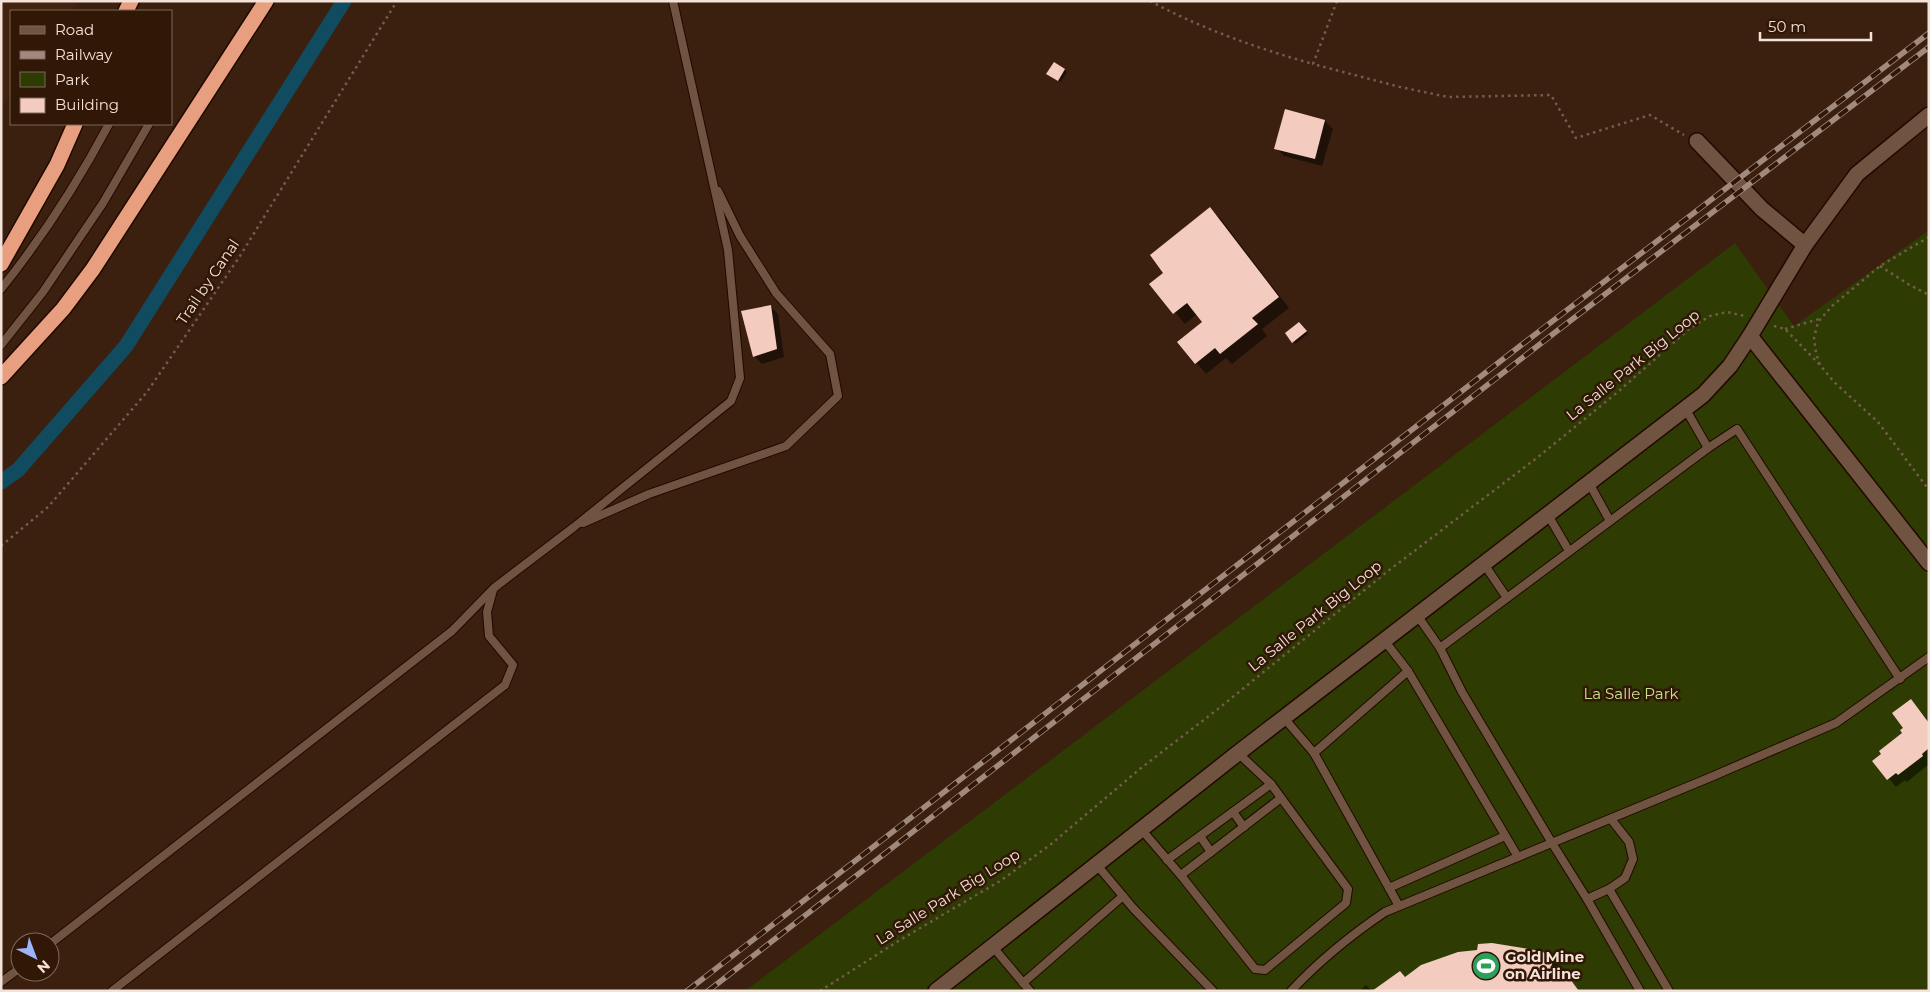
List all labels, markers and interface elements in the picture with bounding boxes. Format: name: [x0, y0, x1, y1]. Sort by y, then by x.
legend: [10, 10, 172, 125]
scale bar: [1760, 10, 1871, 42]
text: 50 m: [1768, 17, 1806, 36]
text: Road: [55, 20, 94, 39]
text: Railway: [55, 45, 113, 64]
text: Park: [55, 70, 89, 89]
text: Building: [55, 95, 119, 114]
street label: Trail by Canal: [172, 235, 243, 328]
street label: La Salle Park Big Loop: [1562, 305, 1703, 424]
street label: La Salle Park Big Loop: [1244, 556, 1385, 675]
park label: La Salle Park: [1583, 684, 1679, 703]
street label: La Salle Park Big Loop: [872, 844, 1023, 949]
north arrow: [10, 932, 60, 982]
place label: Gold Mine on Airline: [1505, 947, 1584, 983]
sports icon: Gold Mine on Airline: [1471, 951, 1501, 981]
text: N: [33, 956, 54, 977]

